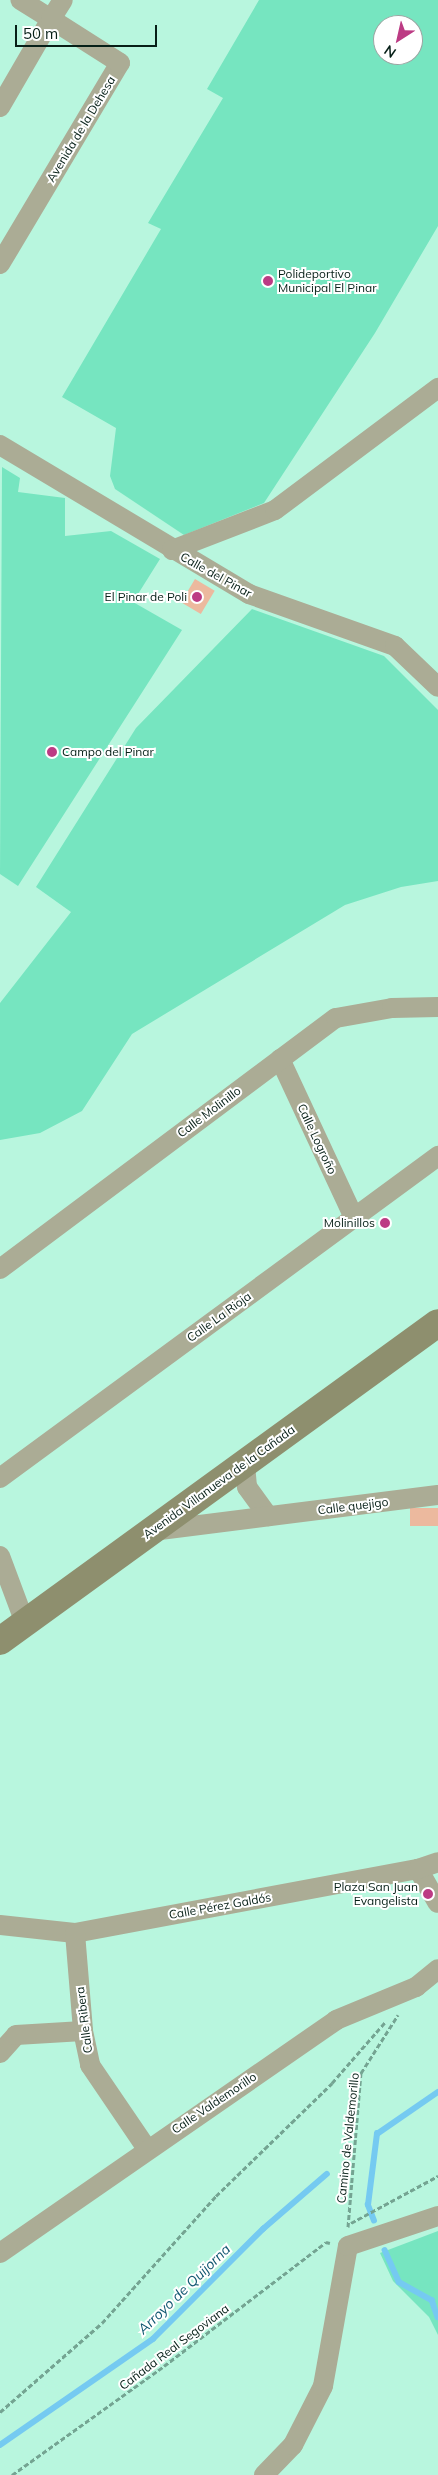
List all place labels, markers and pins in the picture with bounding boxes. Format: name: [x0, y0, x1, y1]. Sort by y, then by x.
place label: Polideportivo Municipal El Pinar: [278, 267, 377, 295]
marker: Polideportivo Municipal El Pinar: [262, 275, 274, 287]
place label: El Pinar de Poli: [105, 590, 187, 604]
marker: El Pinar de Poli: [191, 591, 203, 603]
place label: Campo del Pinar: [62, 745, 154, 759]
marker: Campo del Pinar: [46, 746, 58, 758]
place label: Molinillos: [324, 1216, 375, 1230]
marker: Molinillos: [379, 1217, 391, 1229]
place label: Plaza San Juan Evangelista: [334, 1880, 418, 1908]
marker: Plaza San Juan Evangelista: [422, 1888, 434, 1900]

